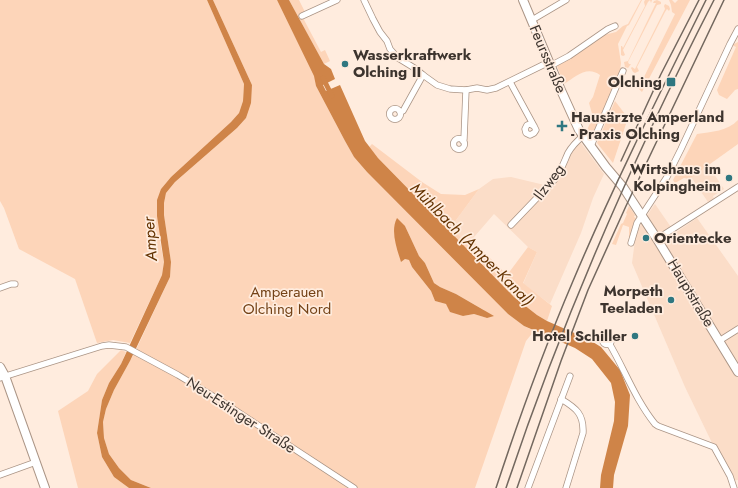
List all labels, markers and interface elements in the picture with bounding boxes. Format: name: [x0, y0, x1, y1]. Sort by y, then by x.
street label: Feursstraße: [524, 22, 572, 97]
place label: Wasserkraftwerk Olching II: [353, 44, 472, 83]
marker: Wasserkraftwerk Olching II: [340, 59, 350, 69]
place label: Olching: [608, 71, 662, 93]
marker: Olching: [665, 76, 677, 88]
place label: Hausärzte Amperland - Praxis Olching: [571, 106, 724, 145]
marker: Hausärzte Amperland - Praxis Olching: [556, 120, 568, 132]
place label: Wirtshaus im Kolpingheim: [630, 158, 721, 197]
street label: Ilzweg: [528, 159, 570, 205]
marker: Wirtshaus im Kolpingheim: [724, 173, 734, 183]
water label: Mühlbach (Amper-Kanal): [405, 177, 539, 311]
water label: Amper: [137, 214, 163, 263]
place label: Orientecke: [654, 227, 732, 249]
marker: Orientecke: [641, 233, 651, 243]
street label: Hauptstraße: [662, 255, 720, 332]
place label: Morpeth Teeladen: [600, 280, 663, 319]
park label: Amperauen Olching Nord: [243, 281, 331, 320]
marker: Morpeth Teeladen: [666, 295, 676, 305]
place label: Hotel Schiller: [532, 325, 628, 347]
marker: Hotel Schiller: [630, 331, 640, 341]
street label: Neu-Estinger Straße: [182, 371, 300, 459]

